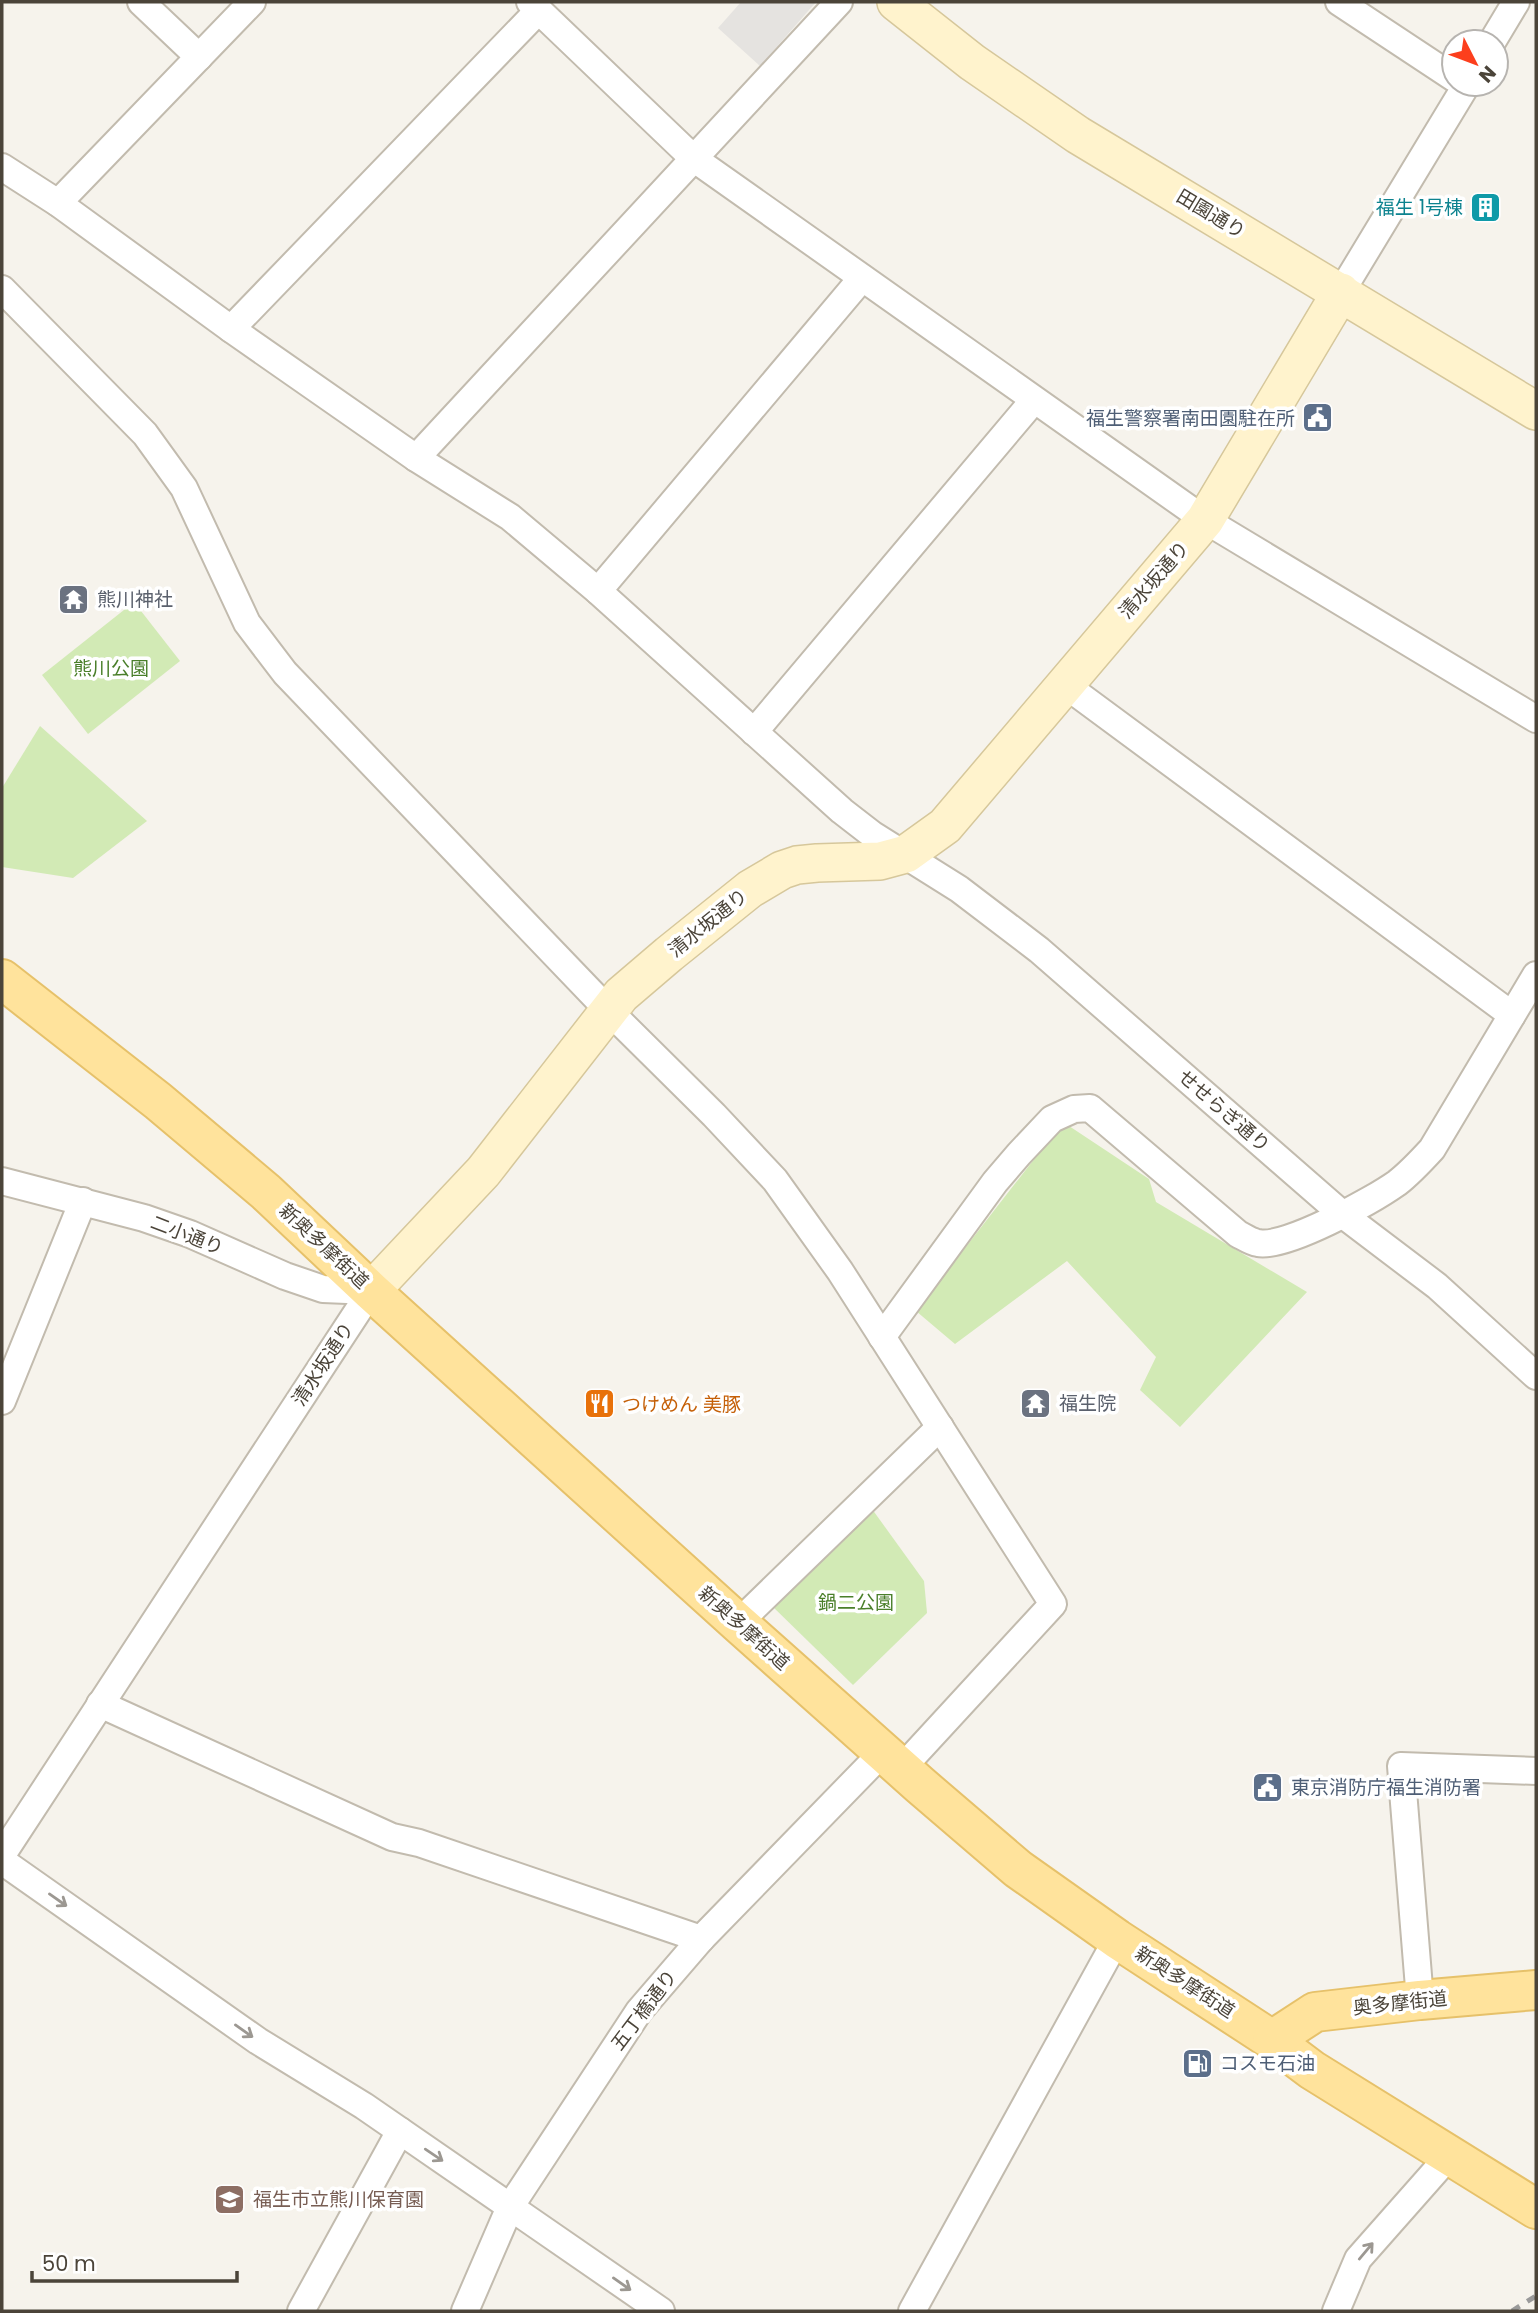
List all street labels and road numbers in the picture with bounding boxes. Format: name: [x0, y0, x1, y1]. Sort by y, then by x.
street label: 田園通り: [1171, 183, 1251, 245]
street label: 清水坂通り: [1113, 535, 1195, 625]
street label: 清水坂通り: [663, 883, 753, 963]
street label: せせらぎ通り: [1172, 1063, 1276, 1159]
street label: 新奥多摩街道: [273, 1197, 375, 1295]
street label: 二小通り: [147, 1209, 227, 1261]
street label: 清水坂通り: [286, 1317, 360, 1411]
street label: 新奥多摩街道: [693, 1580, 795, 1676]
street label: 新奥多摩街道: [1130, 1940, 1240, 2024]
street label: 五丁橋通り: [605, 1964, 683, 2056]
street label: 奥多摩街道: [1351, 1985, 1449, 2021]

